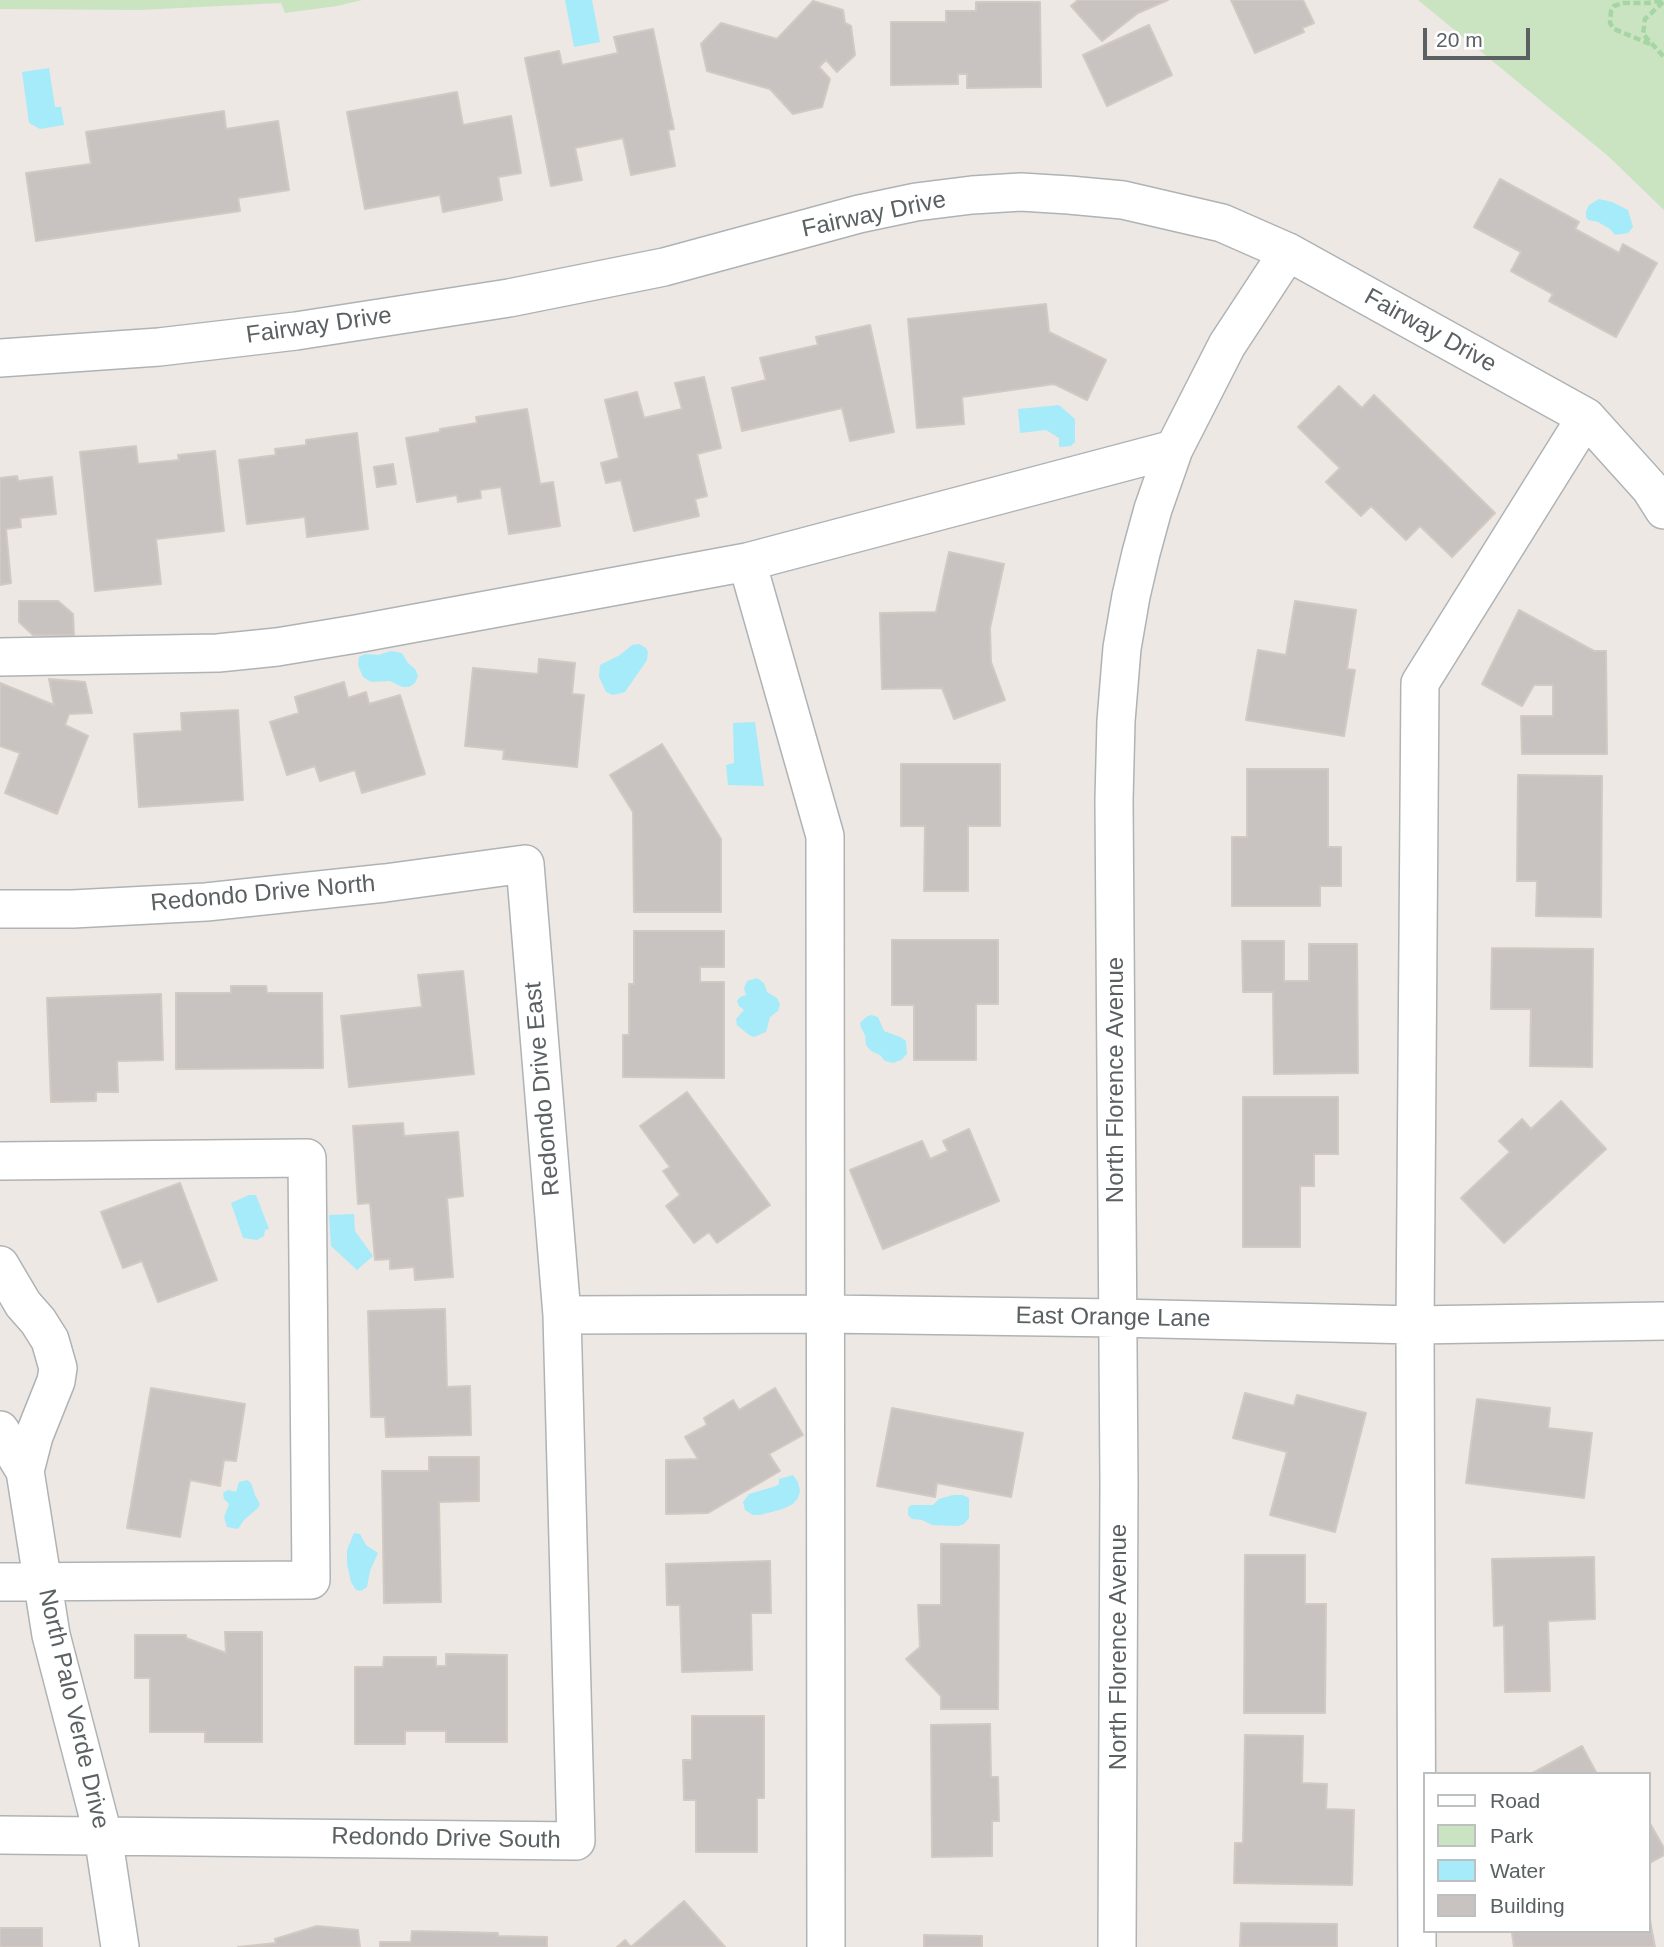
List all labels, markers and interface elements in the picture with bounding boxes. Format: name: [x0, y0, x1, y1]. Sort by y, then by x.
scale bar: [1426, 14, 1533, 58]
text: 20 m: [1436, 28, 1483, 51]
street label: Fairway Drive: [799, 186, 949, 244]
street label: Fairway Drive: [1359, 283, 1501, 379]
street label: Fairway Drive: [244, 302, 394, 350]
street label: Redondo Drive North: [149, 870, 377, 918]
street label: North Florence Avenue: [1102, 957, 1130, 1203]
street label: Redondo Drive East: [519, 981, 567, 1197]
street label: East Orange Lane: [1015, 1302, 1211, 1334]
street label: North Florence Avenue: [1105, 1524, 1133, 1770]
street label: North Palo Verde Drive: [31, 1586, 115, 1832]
legend: [1422, 1772, 1650, 1933]
text: Road: [1490, 1789, 1540, 1812]
street label: Redondo Drive South: [331, 1823, 561, 1855]
text: Park: [1490, 1824, 1533, 1847]
text: Water: [1490, 1859, 1545, 1882]
text: Building: [1490, 1894, 1565, 1917]

